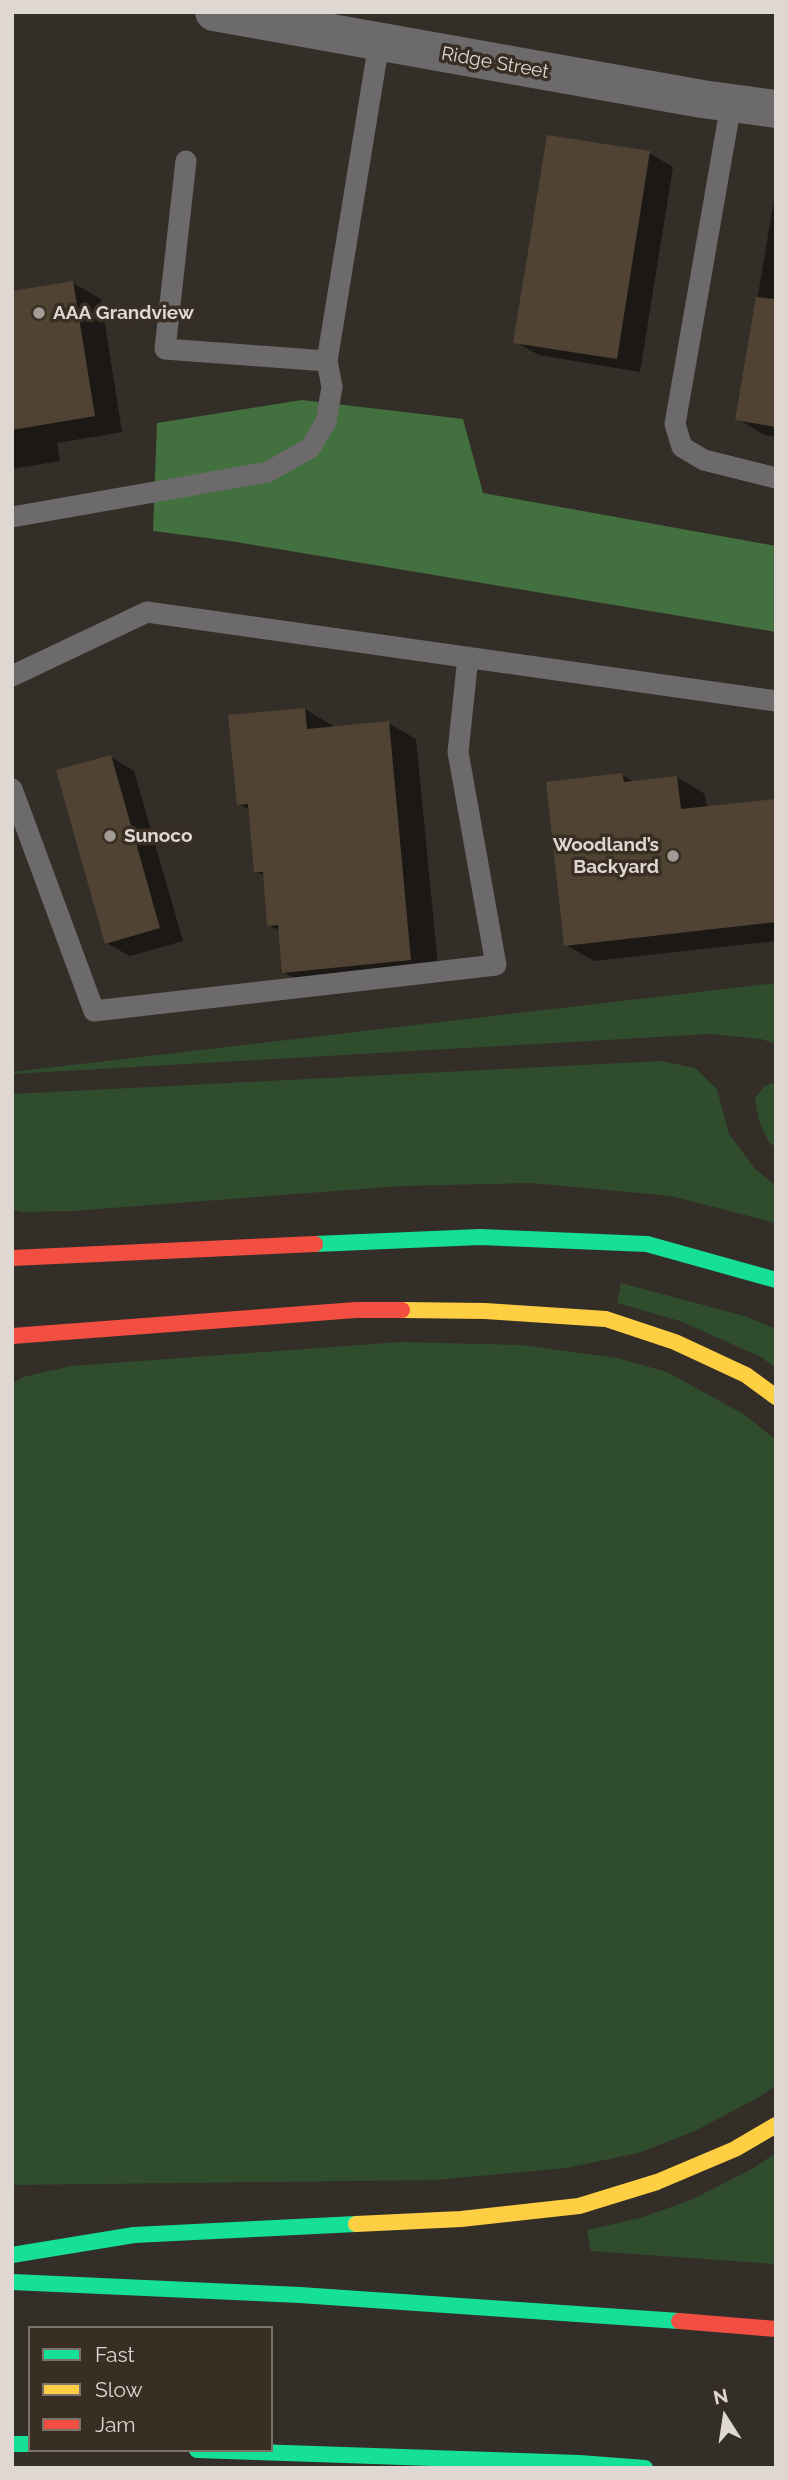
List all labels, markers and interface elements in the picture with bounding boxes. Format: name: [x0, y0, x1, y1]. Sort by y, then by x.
street label: Ridge Street: [440, 42, 550, 84]
place label: AAA Grandview: [53, 302, 194, 324]
marker: AAA Grandview: [31, 305, 47, 321]
place label: Sunoco: [124, 825, 192, 847]
marker: Sunoco: [102, 828, 118, 844]
place label: Woodland’s Backyard: [553, 834, 659, 878]
marker: Woodland’s Backyard: [665, 848, 681, 864]
legend: [28, 2326, 273, 2452]
text: Fast: [95, 2342, 135, 2367]
text: Slow: [95, 2377, 143, 2402]
north arrow: [690, 2382, 760, 2452]
text: N: [711, 2384, 730, 2409]
text: Jam: [95, 2412, 136, 2437]

